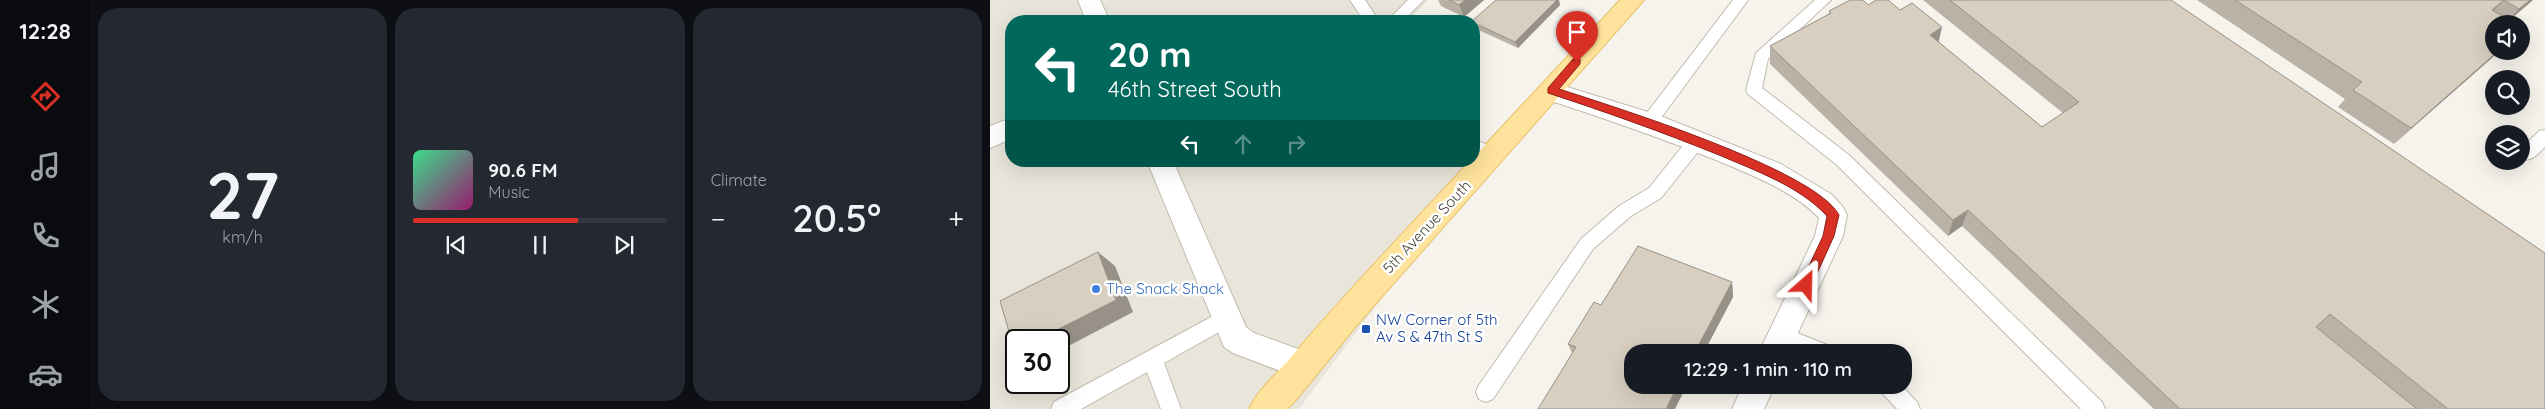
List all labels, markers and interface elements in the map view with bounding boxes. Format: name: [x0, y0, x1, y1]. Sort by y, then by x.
pin: [1556, 11, 1598, 62]
map controls: [2485, 15, 2530, 170]
button: sound: [2485, 15, 2530, 60]
text: 12:28: [19, 17, 71, 45]
icon: arrive: [1563, 18, 1591, 46]
text: 20 m: [1108, 32, 1191, 76]
icon: left: [1025, 35, 1090, 100]
button: search: [2485, 70, 2530, 115]
text: 46th Street South: [1108, 75, 1282, 103]
icon: directions: [28, 79, 63, 114]
button: layers: [2485, 125, 2530, 170]
icon: left: [1176, 130, 1204, 158]
icon: ahead: [1229, 130, 1257, 158]
icon: right: [1282, 130, 1310, 158]
icon: music: [28, 149, 63, 184]
text: 27: [206, 154, 279, 235]
text: 90.6 FM: [488, 158, 558, 182]
text: Climate: [711, 170, 767, 190]
street label: 5th Avenue South: [1378, 176, 1475, 277]
text: Music: [488, 182, 530, 202]
text: 20.5°: [792, 194, 881, 242]
text: −: [711, 201, 725, 236]
text: +: [948, 201, 964, 236]
icon: phone: [28, 218, 63, 253]
text: km/h: [222, 227, 263, 247]
icon: previous: [442, 231, 470, 259]
icon: pause: [526, 231, 554, 259]
icon: next: [610, 231, 638, 259]
position arrow: [1779, 258, 1831, 310]
place label: The Snack Shack: [1106, 279, 1224, 298]
marker: The Snack Shack: [1090, 283, 1102, 295]
icon: climate: [28, 287, 63, 322]
place label: NW Corner of 5th Av S & 47th St S: [1376, 310, 1498, 346]
marker: NW Corner of 5th Av S & 47th St S: [1360, 323, 1372, 335]
speed limit sign: 30: [1005, 329, 1070, 394]
icon: car: [28, 357, 63, 392]
text: 12:29 · 1 min · 110 m: [1684, 357, 1852, 381]

